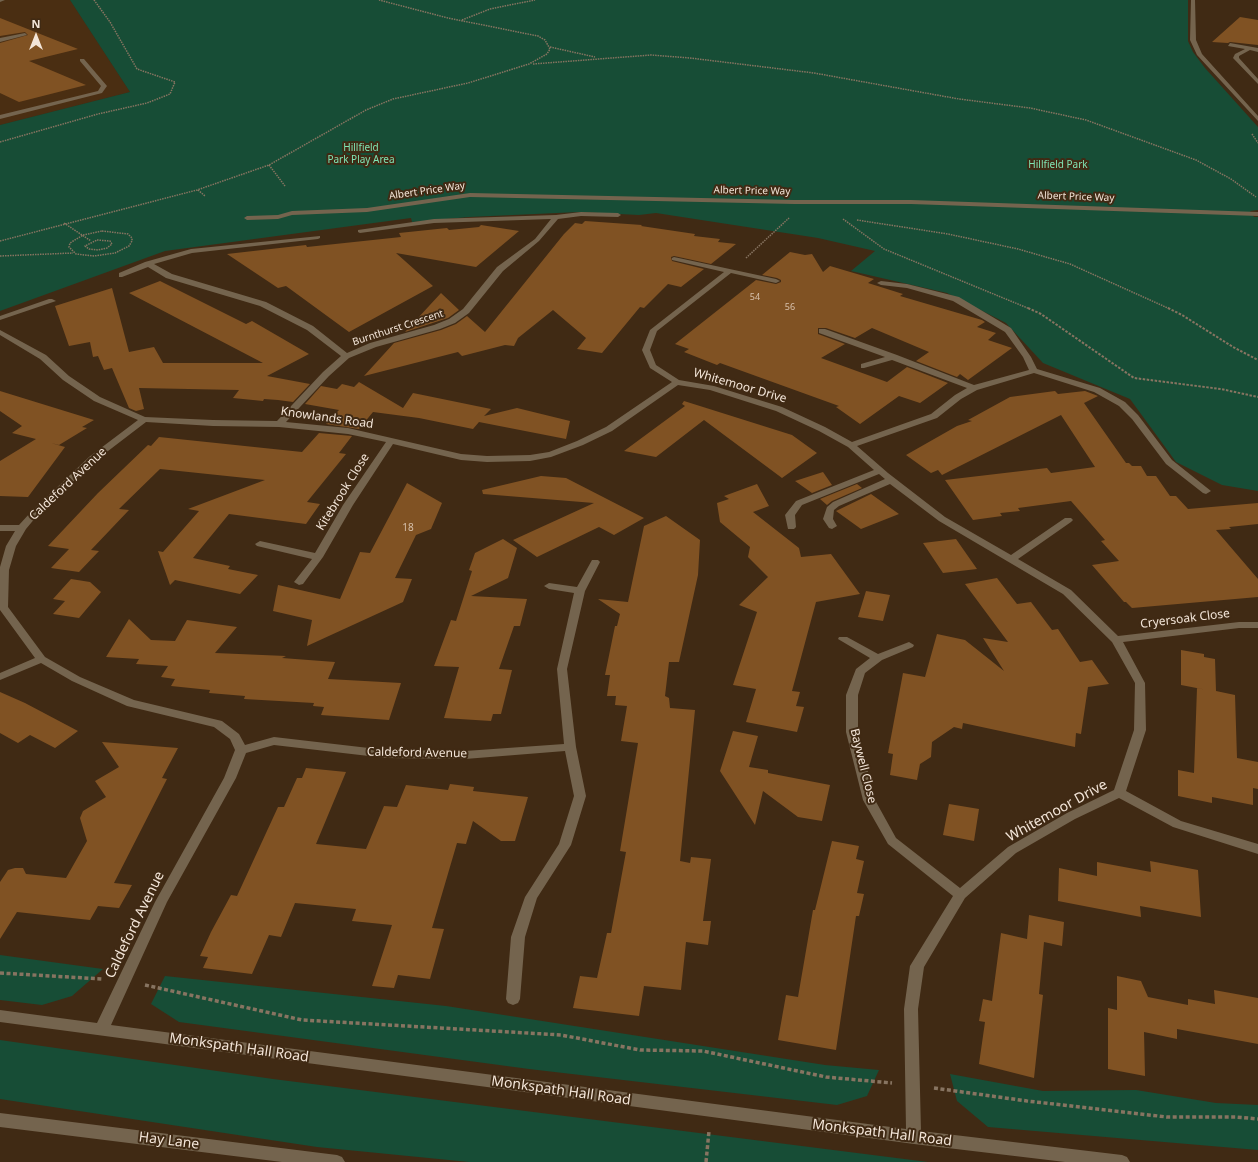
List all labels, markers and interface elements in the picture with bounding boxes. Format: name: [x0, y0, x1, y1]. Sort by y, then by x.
north arrow: [16, 16, 56, 56]
text: N: [32, 16, 40, 31]
park label: Hillfield Park Play Area: [327, 142, 395, 166]
park label: Hillfield Park: [1028, 159, 1088, 171]
street label: Albert Price Way: [388, 180, 466, 202]
street label: Albert Price Way: [714, 184, 790, 198]
street label: Albert Price Way: [1037, 190, 1115, 204]
house number: 54: [750, 292, 760, 302]
house number: 56: [785, 302, 795, 312]
street label: Burnthurst Crescent: [351, 308, 445, 348]
street label: Whitemoor Drive: [692, 366, 788, 406]
street label: Knowlands Road: [280, 404, 374, 432]
street label: Caldeford Avenue: [26, 445, 110, 523]
street label: Kitebrook Close: [314, 451, 372, 533]
house number: 18: [402, 522, 414, 534]
street label: Cryersoak Close: [1139, 606, 1231, 632]
street label: Baywell Close: [847, 727, 879, 805]
street label: Caldeford Avenue: [367, 745, 467, 761]
street label: Whitemoor Drive: [1004, 776, 1110, 846]
street label: Caldeford Avenue: [102, 869, 168, 981]
street label: Monkspath Hall Road: [168, 1030, 310, 1066]
street label: Monkspath Hall Road: [490, 1073, 632, 1109]
street label: Monkspath Hall Road: [811, 1116, 953, 1150]
street label: Hay Lane: [138, 1129, 200, 1153]

